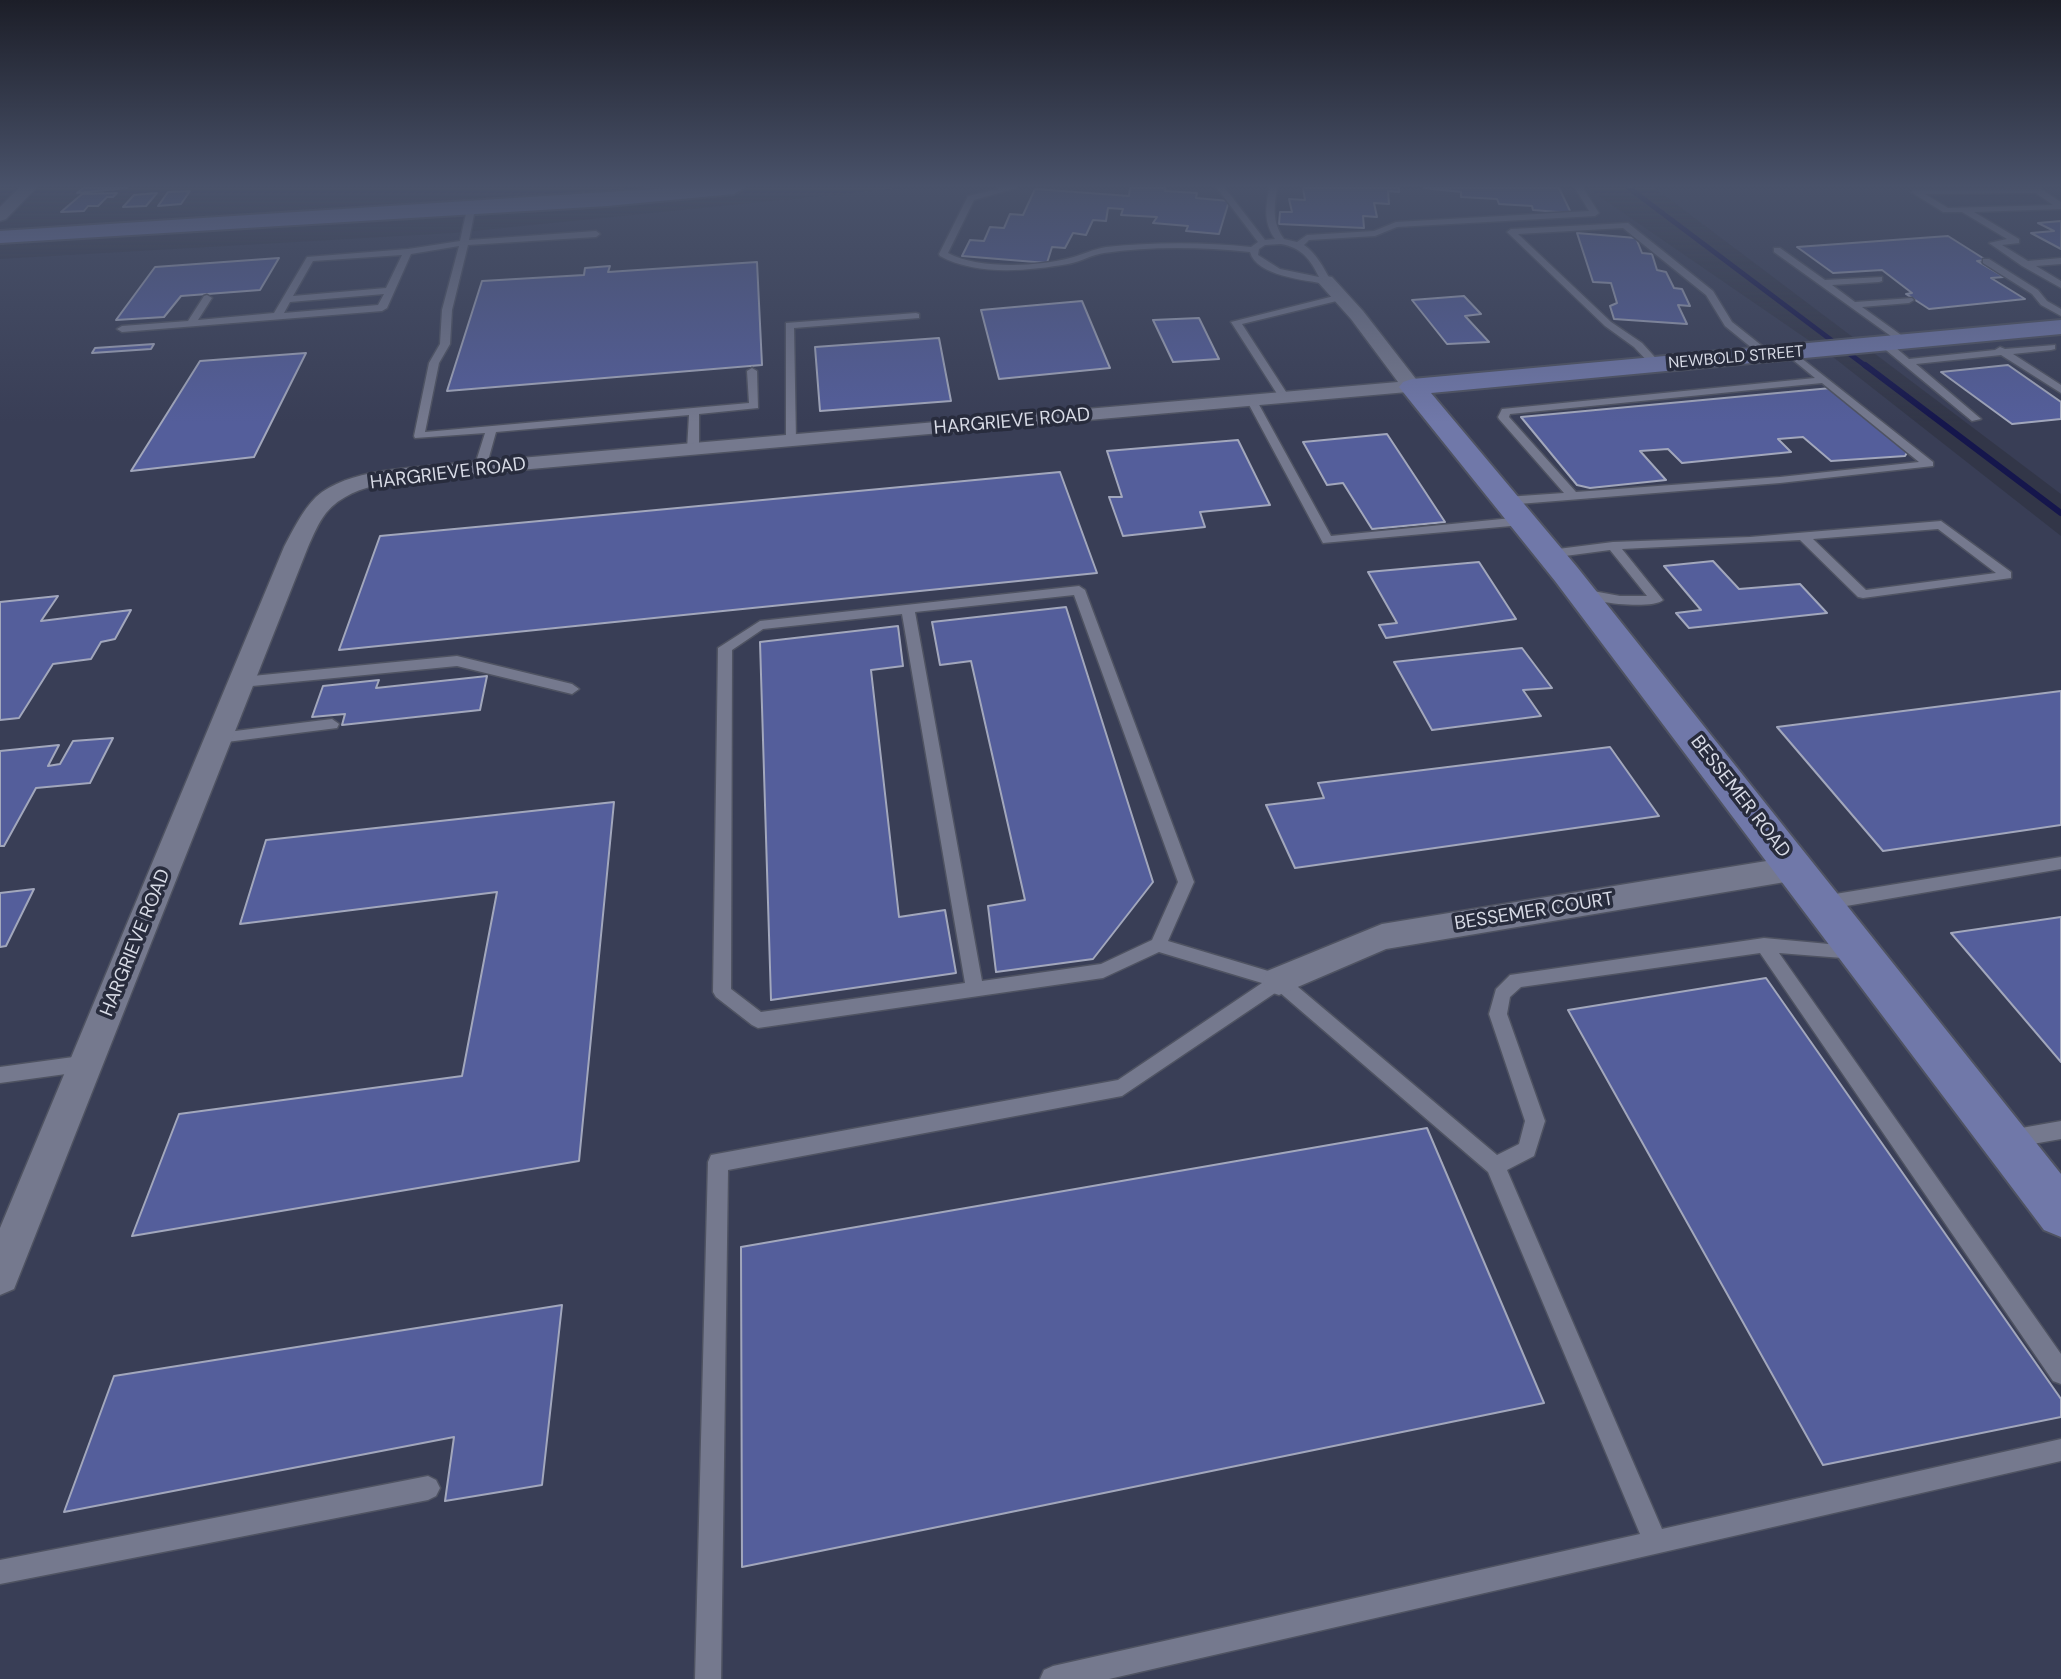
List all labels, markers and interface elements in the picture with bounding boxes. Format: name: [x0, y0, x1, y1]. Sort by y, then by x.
street label: NEWBOLD STREET: [1667, 343, 1805, 373]
street label: HARGRIEVE ROAD: [933, 404, 1091, 440]
street label: HARGRIEVE ROAD: [369, 453, 527, 495]
street label: BESSEMER ROAD: [1685, 731, 1795, 863]
street label: HARGRIEVE ROAD: [96, 866, 176, 1020]
street label: BESSEMER COURT: [1453, 888, 1615, 936]

